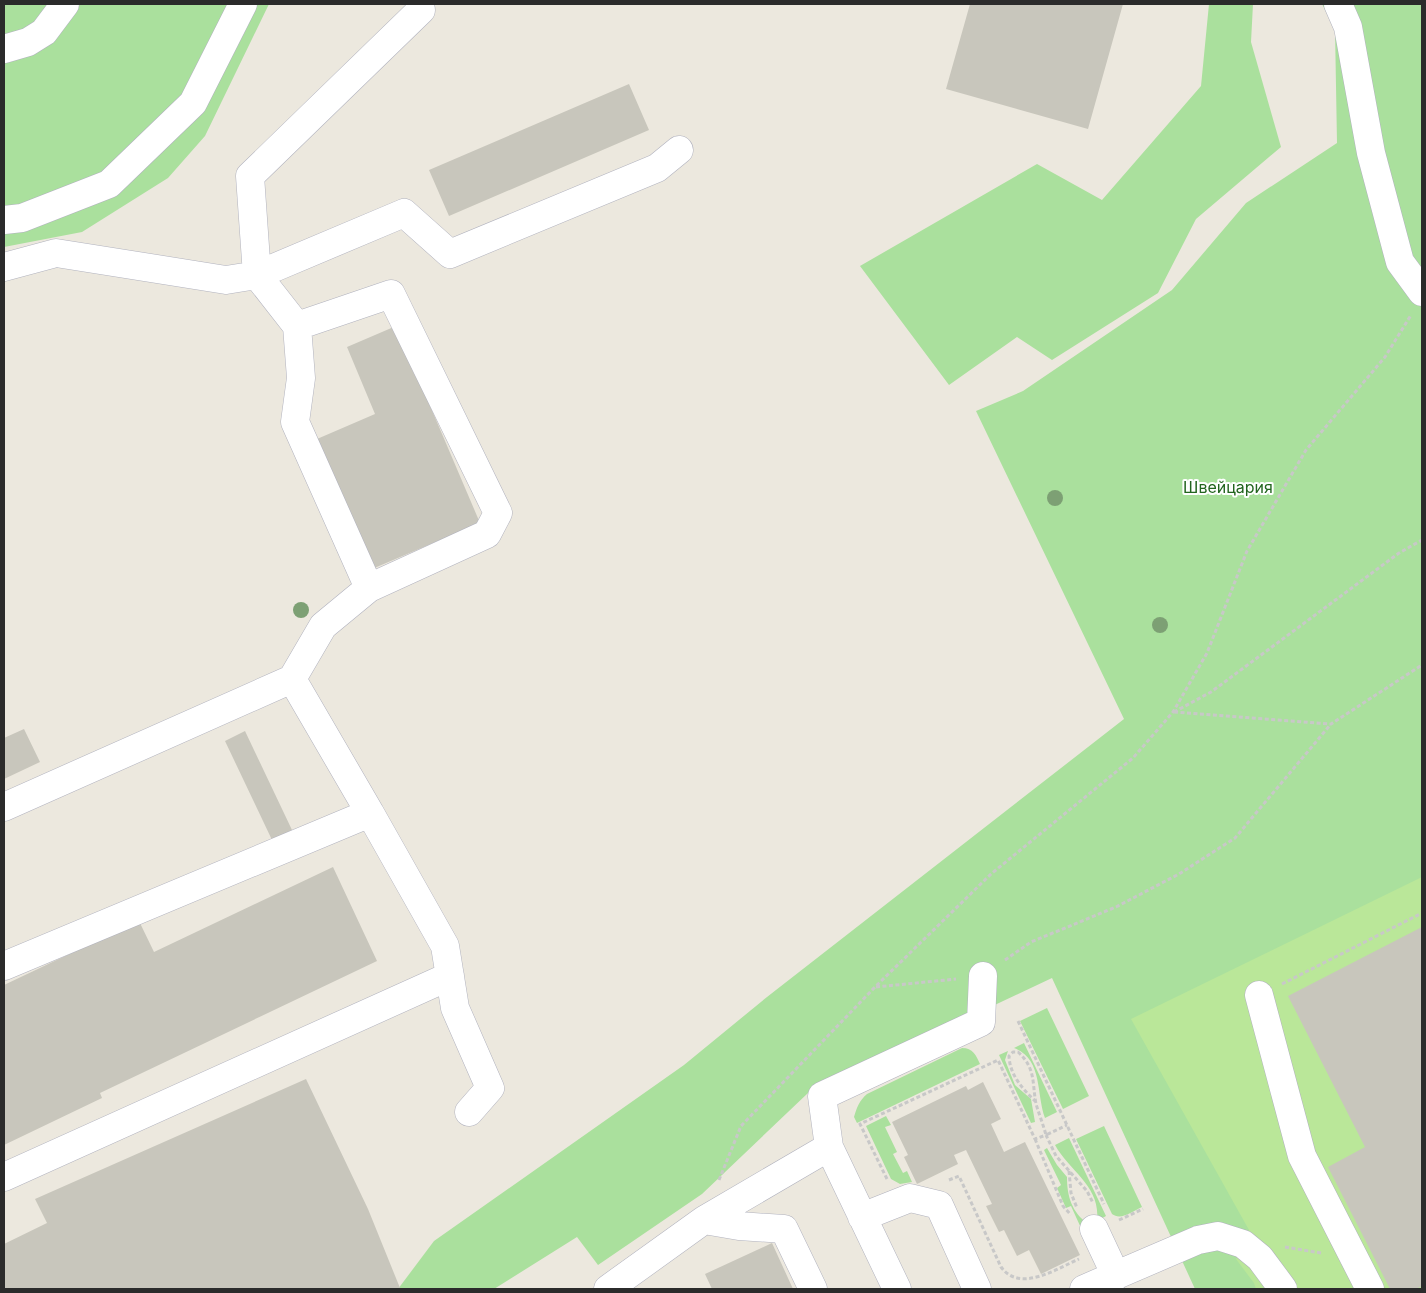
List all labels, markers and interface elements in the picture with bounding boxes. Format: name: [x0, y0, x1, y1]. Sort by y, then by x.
park label: Швейцария: [1183, 477, 1273, 497]

